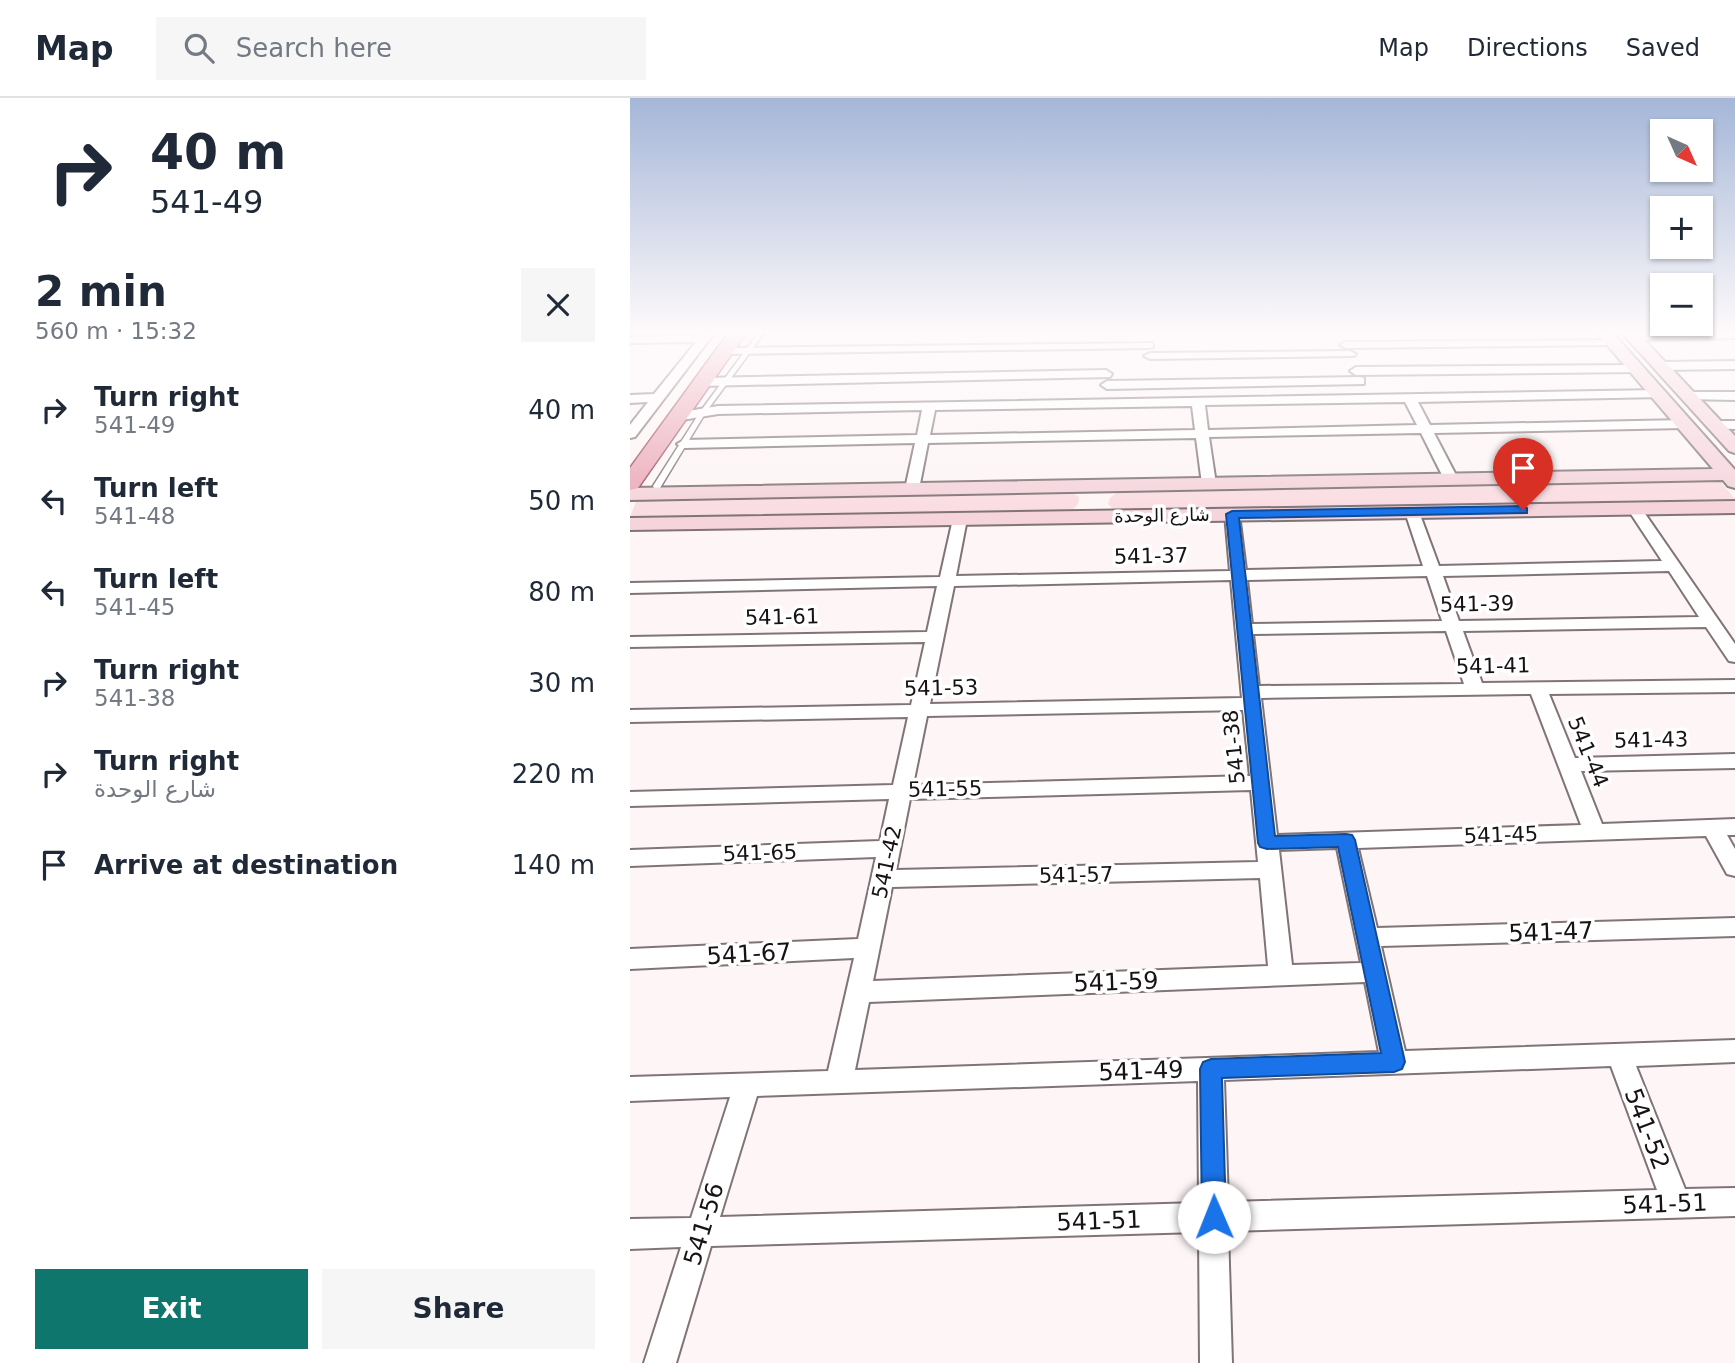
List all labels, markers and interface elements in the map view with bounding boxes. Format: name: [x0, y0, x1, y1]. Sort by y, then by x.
search box: [156, 17, 646, 80]
text: Map: [35, 29, 114, 68]
icon: search: [180, 29, 218, 67]
text: Search here: [236, 33, 392, 63]
text: Map: [1378, 34, 1429, 62]
text: Directions: [1467, 34, 1588, 62]
text: Saved: [1626, 34, 1700, 62]
north arrow: [1650, 119, 1713, 182]
map controls: [1650, 119, 1713, 336]
text: 40 m: [150, 124, 286, 181]
icon: right: [35, 126, 126, 217]
text: 541-49: [150, 183, 263, 221]
button: +: [1650, 196, 1713, 259]
text: 2 min: [35, 267, 167, 316]
button: close: [521, 268, 595, 342]
button: −: [1650, 273, 1713, 336]
text: 560 m · 15:32: [35, 318, 197, 344]
text: Turn right: [94, 382, 239, 412]
icon: right: [35, 391, 73, 429]
text: 40 m: [528, 395, 595, 425]
text: 541-49: [94, 412, 175, 438]
pin: [1493, 438, 1553, 510]
icon: arrive: [1504, 449, 1542, 487]
text: Turn left: [94, 473, 218, 503]
icon: left: [35, 482, 73, 520]
text: 50 m: [528, 486, 595, 516]
text: 541-48: [94, 503, 175, 529]
street label: شارع الوحدة: [1114, 504, 1210, 527]
street label: 541-37: [1114, 543, 1188, 569]
text: Turn left: [94, 564, 218, 594]
icon: left: [35, 573, 73, 611]
text: 80 m: [528, 577, 595, 607]
street label: 541-39: [1440, 591, 1514, 617]
text: 541-45: [94, 594, 175, 620]
street label: 541-61: [745, 604, 819, 630]
street label: 541-41: [1456, 653, 1530, 679]
text: Turn right: [94, 655, 239, 685]
icon: right: [35, 664, 73, 702]
text: 30 m: [528, 668, 595, 698]
street label: 541-53: [904, 675, 978, 701]
text: 541-38: [94, 685, 175, 711]
street label: 541-38: [1218, 709, 1250, 785]
street label: 541-44: [1563, 713, 1613, 791]
street label: 541-43: [1614, 727, 1688, 753]
text: Turn right: [94, 746, 239, 776]
icon: right: [35, 755, 73, 793]
text: 220 m: [512, 759, 595, 789]
text: شارع الوحدة: [94, 776, 216, 802]
street label: 541-55: [908, 776, 982, 802]
street label: 541-45: [1463, 822, 1539, 848]
street label: 541-42: [868, 823, 906, 901]
street label: 541-65: [722, 840, 798, 866]
icon: arrive: [35, 846, 73, 884]
text: Arrive at destination: [94, 850, 398, 880]
text: 140 m: [512, 850, 595, 880]
street label: 541-57: [1039, 862, 1113, 888]
street label: 541-47: [1508, 917, 1594, 947]
street label: 541-67: [706, 938, 792, 970]
street label: 541-59: [1073, 967, 1159, 997]
street label: 541-49: [1098, 1056, 1184, 1086]
street label: 541-52: [1619, 1084, 1675, 1174]
street label: 541-56: [678, 1179, 730, 1269]
position arrow: [1177, 1180, 1251, 1254]
street label: 541-51: [1622, 1189, 1708, 1219]
street label: 541-51: [1056, 1206, 1142, 1236]
button: Exit: [35, 1269, 308, 1349]
button: Share: [322, 1269, 595, 1349]

